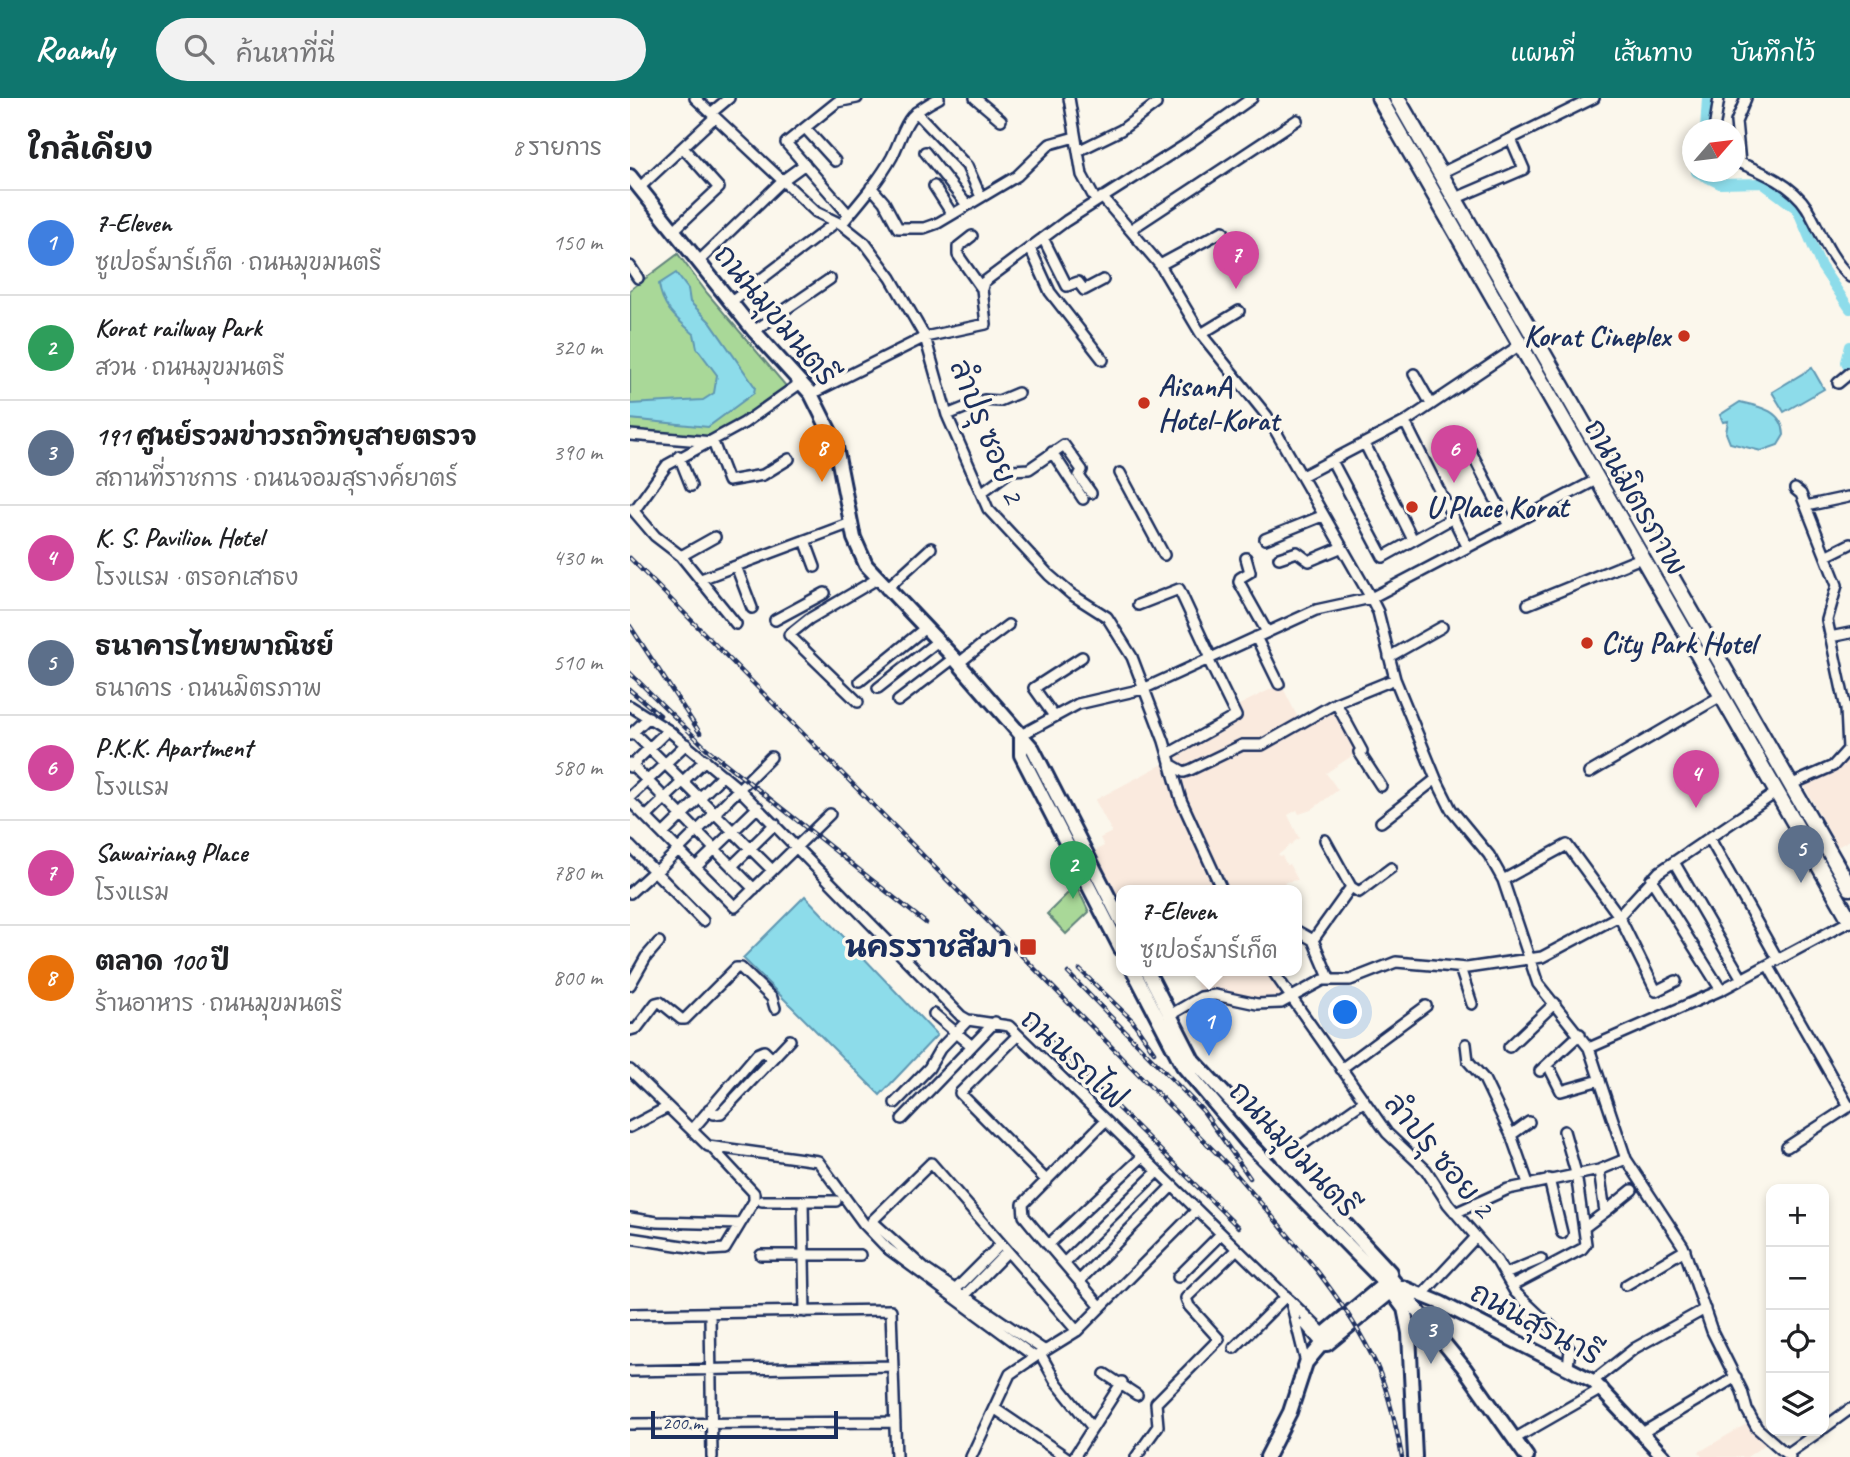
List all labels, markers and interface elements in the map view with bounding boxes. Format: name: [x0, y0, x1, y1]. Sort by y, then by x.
search box: [156, 18, 646, 81]
text: Roamly: [35, 28, 114, 70]
icon: search: [180, 30, 218, 68]
text: ค้นหาที่นี่: [236, 37, 335, 70]
text: แผนที่: [1510, 38, 1575, 68]
text: เส้นทาง: [1613, 38, 1693, 68]
text: บันทึกไว้: [1731, 38, 1815, 68]
north arrow: [1682, 119, 1745, 182]
text: ใกล้เคียง: [28, 130, 153, 168]
text: 8 รายการ: [512, 133, 602, 162]
text: 7-Eleven: [95, 206, 172, 239]
text: 1: [46, 228, 56, 257]
text: 150 m: [553, 228, 602, 257]
pin: 7: [1213, 231, 1259, 289]
street label: ถนนมุขมนตรี: [703, 236, 846, 396]
text: ซูเปอร์มาร์เก็ต · ถนนมุขมนตรี: [95, 248, 381, 277]
text: Korat railway Park: [95, 311, 262, 344]
place label: Korat Cineplex: [1524, 317, 1673, 355]
marker: Korat Cineplex: [1676, 328, 1692, 344]
text: 2: [46, 333, 56, 362]
text: 320 m: [553, 333, 602, 362]
text: สวน · ถนนมุขมนตรี: [95, 353, 284, 382]
street label: ลำปรุ ซอย 2: [938, 354, 1034, 512]
place label: AisanA Hotel-Korat: [1158, 367, 1282, 439]
marker: AisanA Hotel-Korat: [1136, 395, 1152, 411]
street label: ถนนมิตรภาพ: [1576, 412, 1696, 582]
text: 191 ศูนย์รวมข่าวรถวิทยุสายตรวจ: [95, 420, 477, 453]
pin: 8: [799, 424, 845, 482]
pin: 6: [1431, 425, 1477, 483]
text: 3: [46, 438, 56, 467]
text: 390 m: [553, 438, 602, 467]
text: สถานที่ราชการ · ถนนจอมสุรางค์ยาตร์: [95, 464, 457, 493]
place label: U Place Korat: [1426, 488, 1571, 526]
marker: U Place Korat: [1404, 499, 1420, 515]
text: K. S. Pavilion Hotel: [95, 521, 263, 554]
text: 4: [46, 543, 56, 572]
text: 430 m: [553, 543, 602, 572]
text: โรงแรม · ตรอกเสาธง: [95, 563, 298, 592]
place label: City Park Hotel: [1601, 624, 1762, 663]
text: ธนาคารไทยพาณิชย์: [95, 630, 334, 663]
marker: City Park Hotel: [1579, 635, 1595, 651]
text: 5: [46, 648, 56, 677]
text: 510 m: [553, 648, 602, 677]
text: ธนาคาร · ถนนมิตรภาพ: [95, 674, 322, 703]
text: P.K.K. Apartment: [95, 731, 252, 764]
pin: 4: [1673, 750, 1719, 808]
text: 6: [46, 753, 56, 782]
text: 580 m: [553, 753, 602, 782]
text: โรงแรม: [95, 773, 169, 802]
pin: 5: [1778, 825, 1824, 883]
text: Sawairiang Place: [95, 836, 247, 869]
pin: 2: [1050, 841, 1096, 899]
text: 7: [46, 858, 56, 887]
text: 780 m: [553, 858, 602, 887]
text: โรงแรม: [95, 878, 169, 907]
popup: [1116, 885, 1302, 976]
text: 7-Eleven: [1140, 894, 1217, 927]
place label: นครราชสีมา: [845, 928, 1012, 966]
text: ซูเปอร์มาร์เก็ต: [1140, 936, 1278, 965]
marker: นครราชสีมา: [1018, 937, 1038, 957]
text: ตลาด 100 ปี: [95, 945, 230, 978]
text: 8: [46, 963, 56, 992]
text: 800 m: [553, 963, 602, 992]
text: ร้านอาหาร · ถนนมุขมนตรี: [95, 989, 342, 1018]
your location: [1328, 995, 1362, 1029]
pin: 1: [1186, 998, 1232, 1056]
street label: ถนนรถไฟ: [1013, 1000, 1136, 1118]
street label: ถนนมุขมนตรี: [1219, 1073, 1367, 1228]
street label: ลำปรุ ซอย 2: [1373, 1085, 1504, 1229]
map controls: [1766, 1184, 1829, 1436]
button: +: [1766, 1184, 1829, 1247]
button: −: [1766, 1247, 1829, 1310]
street label: ถนนสุรนารี: [1462, 1273, 1608, 1376]
pin: 3: [1408, 1306, 1454, 1364]
button: locate: [1766, 1310, 1829, 1373]
button: layers: [1766, 1373, 1829, 1436]
scale bar: [651, 1408, 838, 1440]
text: 200 m: [662, 1411, 703, 1435]

